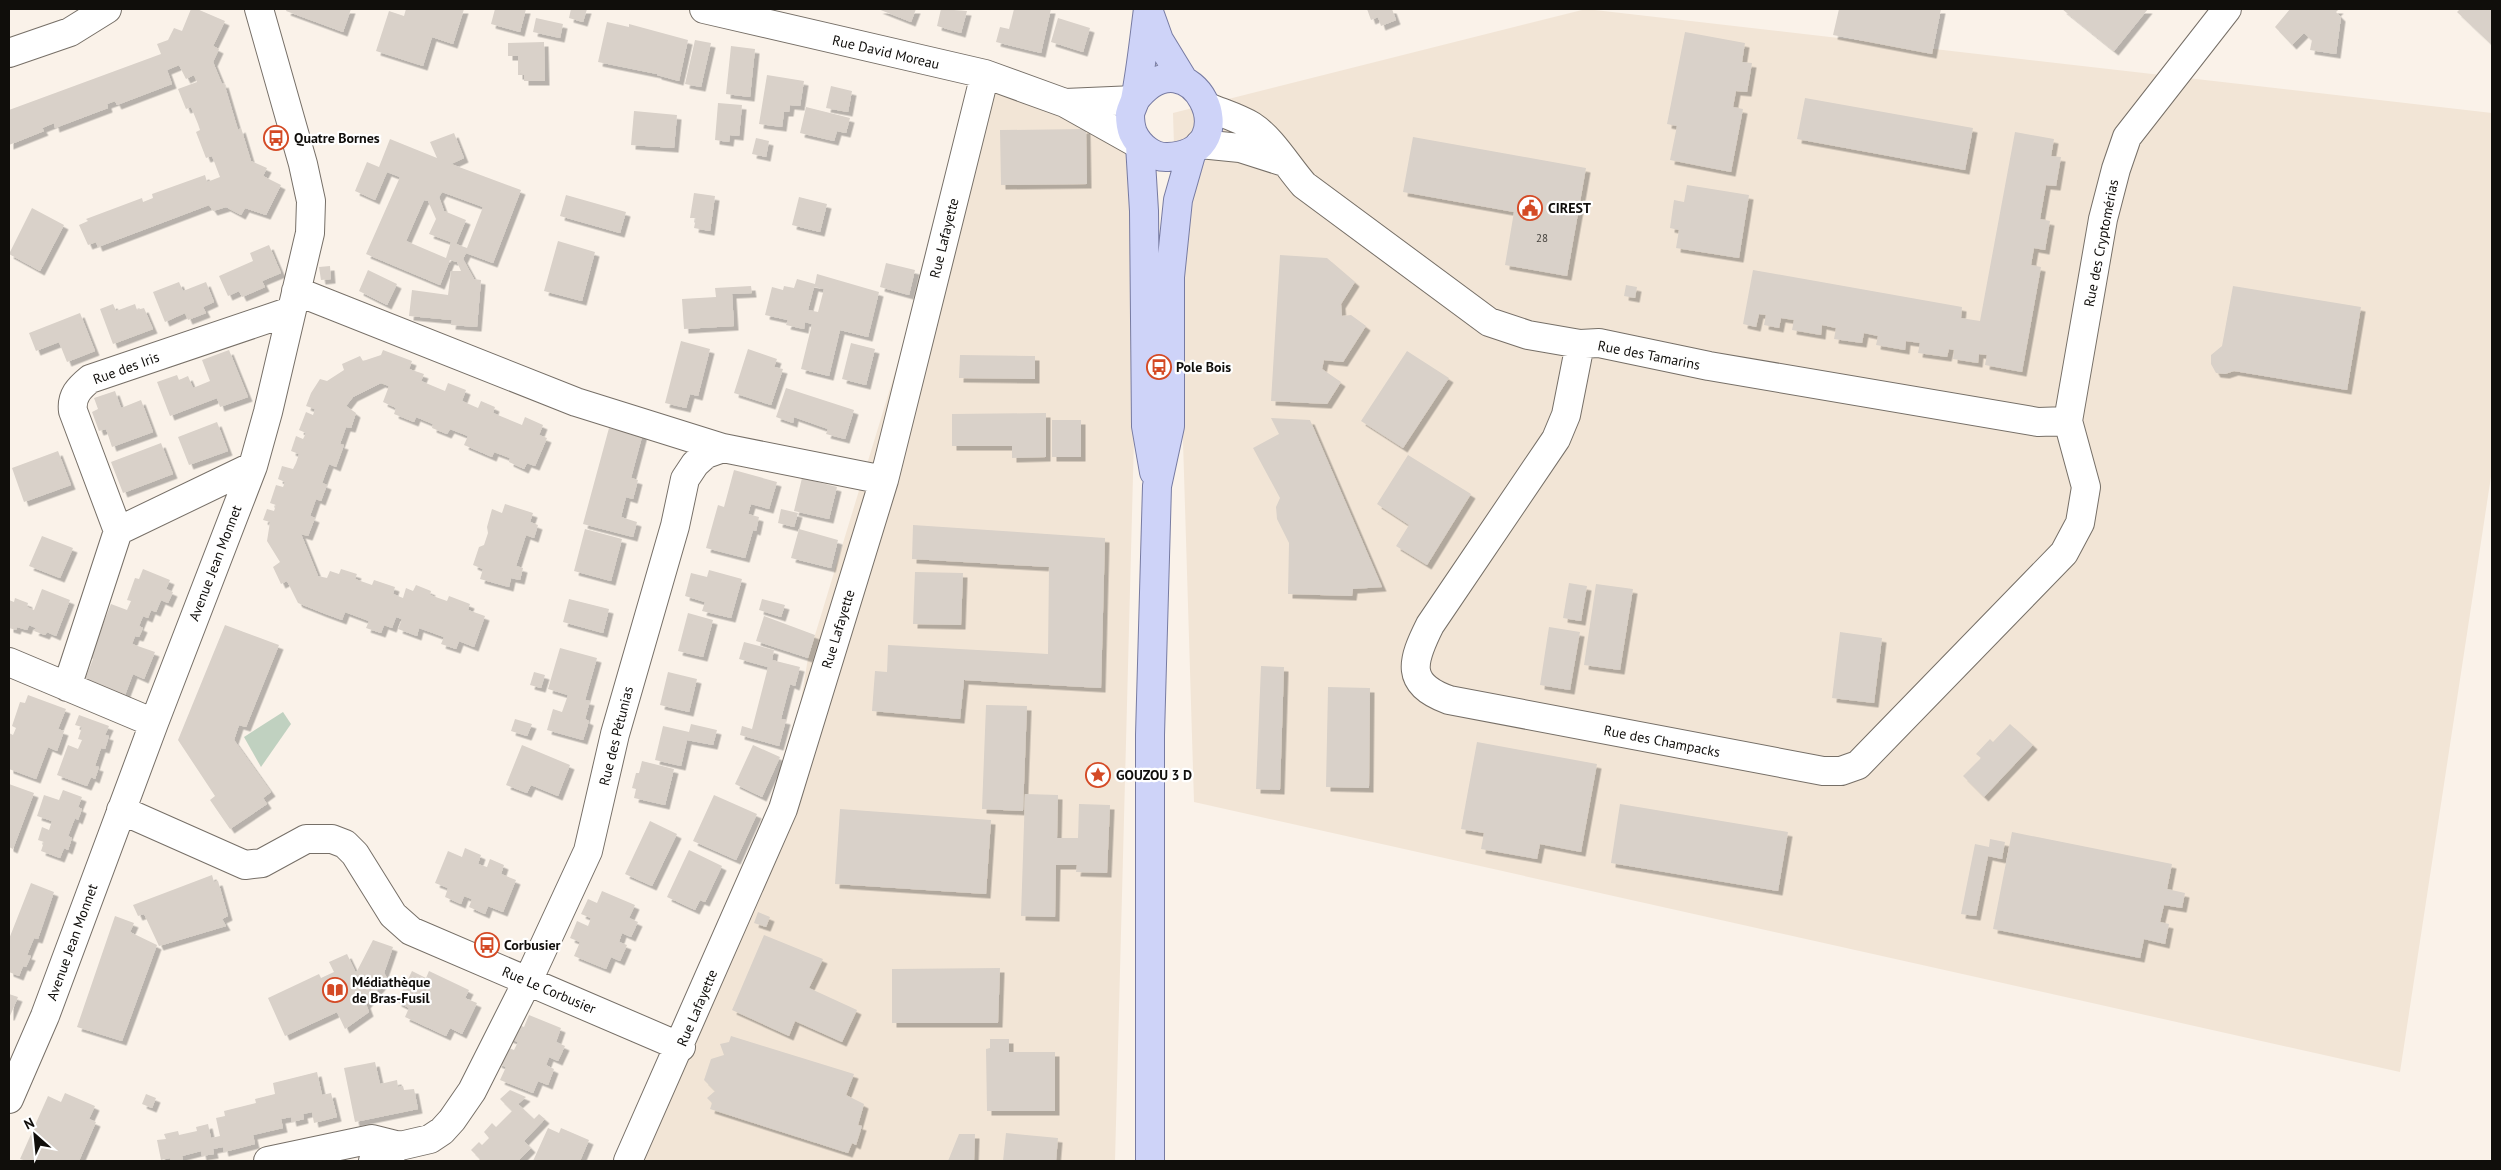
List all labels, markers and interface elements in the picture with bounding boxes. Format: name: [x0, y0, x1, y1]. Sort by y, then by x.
street label: Rue David Moreau: [831, 31, 941, 73]
bus stop icon: Quatre Bornes: [263, 125, 289, 151]
place label: Quatre Bornes: [294, 129, 380, 147]
street label: Rue des Cryptomérias: [2080, 178, 2122, 308]
public building icon: CIREST: [1517, 195, 1543, 221]
street label: Rue Lafayette: [925, 196, 963, 280]
place label: CIREST: [1548, 199, 1591, 217]
house number: 28: [1536, 231, 1548, 245]
street label: Rue des Tamarins: [1596, 336, 1702, 374]
street label: Rue des Iris: [90, 348, 162, 388]
bus stop icon: Pole Bois: [1146, 354, 1172, 380]
place label: Pole Bois: [1176, 358, 1231, 376]
street label: Avenue Jean Monnet: [185, 502, 245, 624]
street label: Rue Lafayette: [817, 587, 859, 671]
street label: Rue des Pétunias: [595, 684, 637, 788]
street label: Rue des Champacks: [1602, 721, 1722, 761]
place icon: GOUZOU 3 D: [1085, 762, 1111, 788]
place label: GOUZOU 3 D: [1116, 766, 1192, 784]
street label: Avenue Jean Monnet: [43, 881, 102, 1003]
bus stop icon: Corbusier: [474, 932, 500, 958]
place label: Corbusier: [504, 936, 561, 954]
street label: Rue Le Corbusier: [499, 962, 599, 1018]
street label: Rue Lafayette: [673, 967, 721, 1049]
place label: Médiathèque de Bras-Fusil: [352, 973, 431, 1007]
library icon: Médiathèque de Bras-Fusil: [322, 977, 348, 1003]
north arrow: [10, 1110, 60, 1160]
text: N: [21, 1113, 37, 1134]

